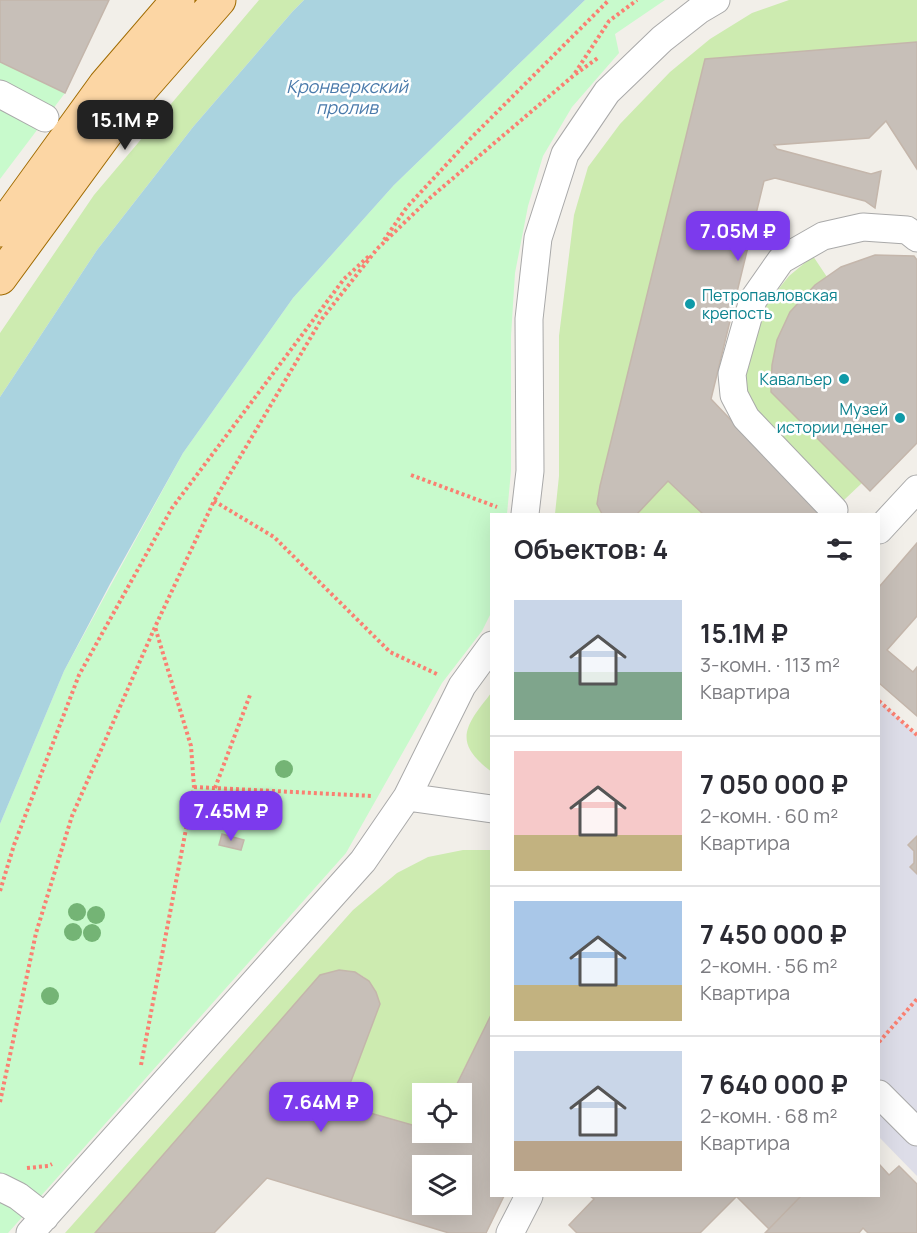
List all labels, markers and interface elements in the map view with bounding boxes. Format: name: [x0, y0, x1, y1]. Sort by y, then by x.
water label: Кронверкский пролив: [286, 74, 410, 119]
pin: 15.1M ₽: [70, 100, 180, 151]
text: 15.1M ₽: [91, 106, 159, 133]
pin: 7.05M ₽: [683, 211, 793, 262]
text: 7.05M ₽: [700, 217, 776, 244]
place label: Петропавловская крепость: [702, 284, 838, 324]
marker: Петропавловская крепость: [683, 297, 697, 311]
place label: Кавальер: [760, 368, 832, 390]
marker: Кавальер: [837, 372, 851, 386]
place label: Музей истории денег: [777, 398, 889, 438]
marker: Музей истории денег: [893, 411, 907, 425]
text: Объектов: 4: [514, 531, 668, 567]
icon: filters: [823, 533, 856, 566]
text: 15.1M ₽: [700, 615, 788, 651]
icon: home: [562, 624, 634, 696]
text: 3-комн. · 113 m²: [700, 651, 840, 678]
text: Квартира: [700, 678, 790, 705]
text: 7 050 000 ₽: [700, 766, 848, 802]
icon: home: [562, 775, 634, 847]
pin: 7.45M ₽: [176, 791, 286, 842]
text: 7.45M ₽: [193, 797, 269, 824]
text: 2-комн. · 60 m²: [700, 802, 838, 829]
text: Квартира: [700, 829, 790, 856]
text: 7 450 000 ₽: [700, 916, 847, 952]
icon: home: [562, 925, 634, 997]
text: 2-комн. · 56 m²: [700, 952, 838, 979]
text: Квартира: [700, 979, 790, 1006]
text: 7 640 000 ₽: [700, 1066, 848, 1102]
icon: home: [562, 1075, 634, 1147]
pin: 7.64M ₽: [266, 1082, 376, 1133]
map controls: [412, 1083, 472, 1215]
button: locate: [412, 1083, 472, 1143]
text: 7.64M ₽: [283, 1088, 359, 1115]
text: 2-комн. · 68 m²: [700, 1102, 838, 1129]
text: Квартира: [700, 1129, 790, 1156]
button: layers: [412, 1155, 472, 1215]

